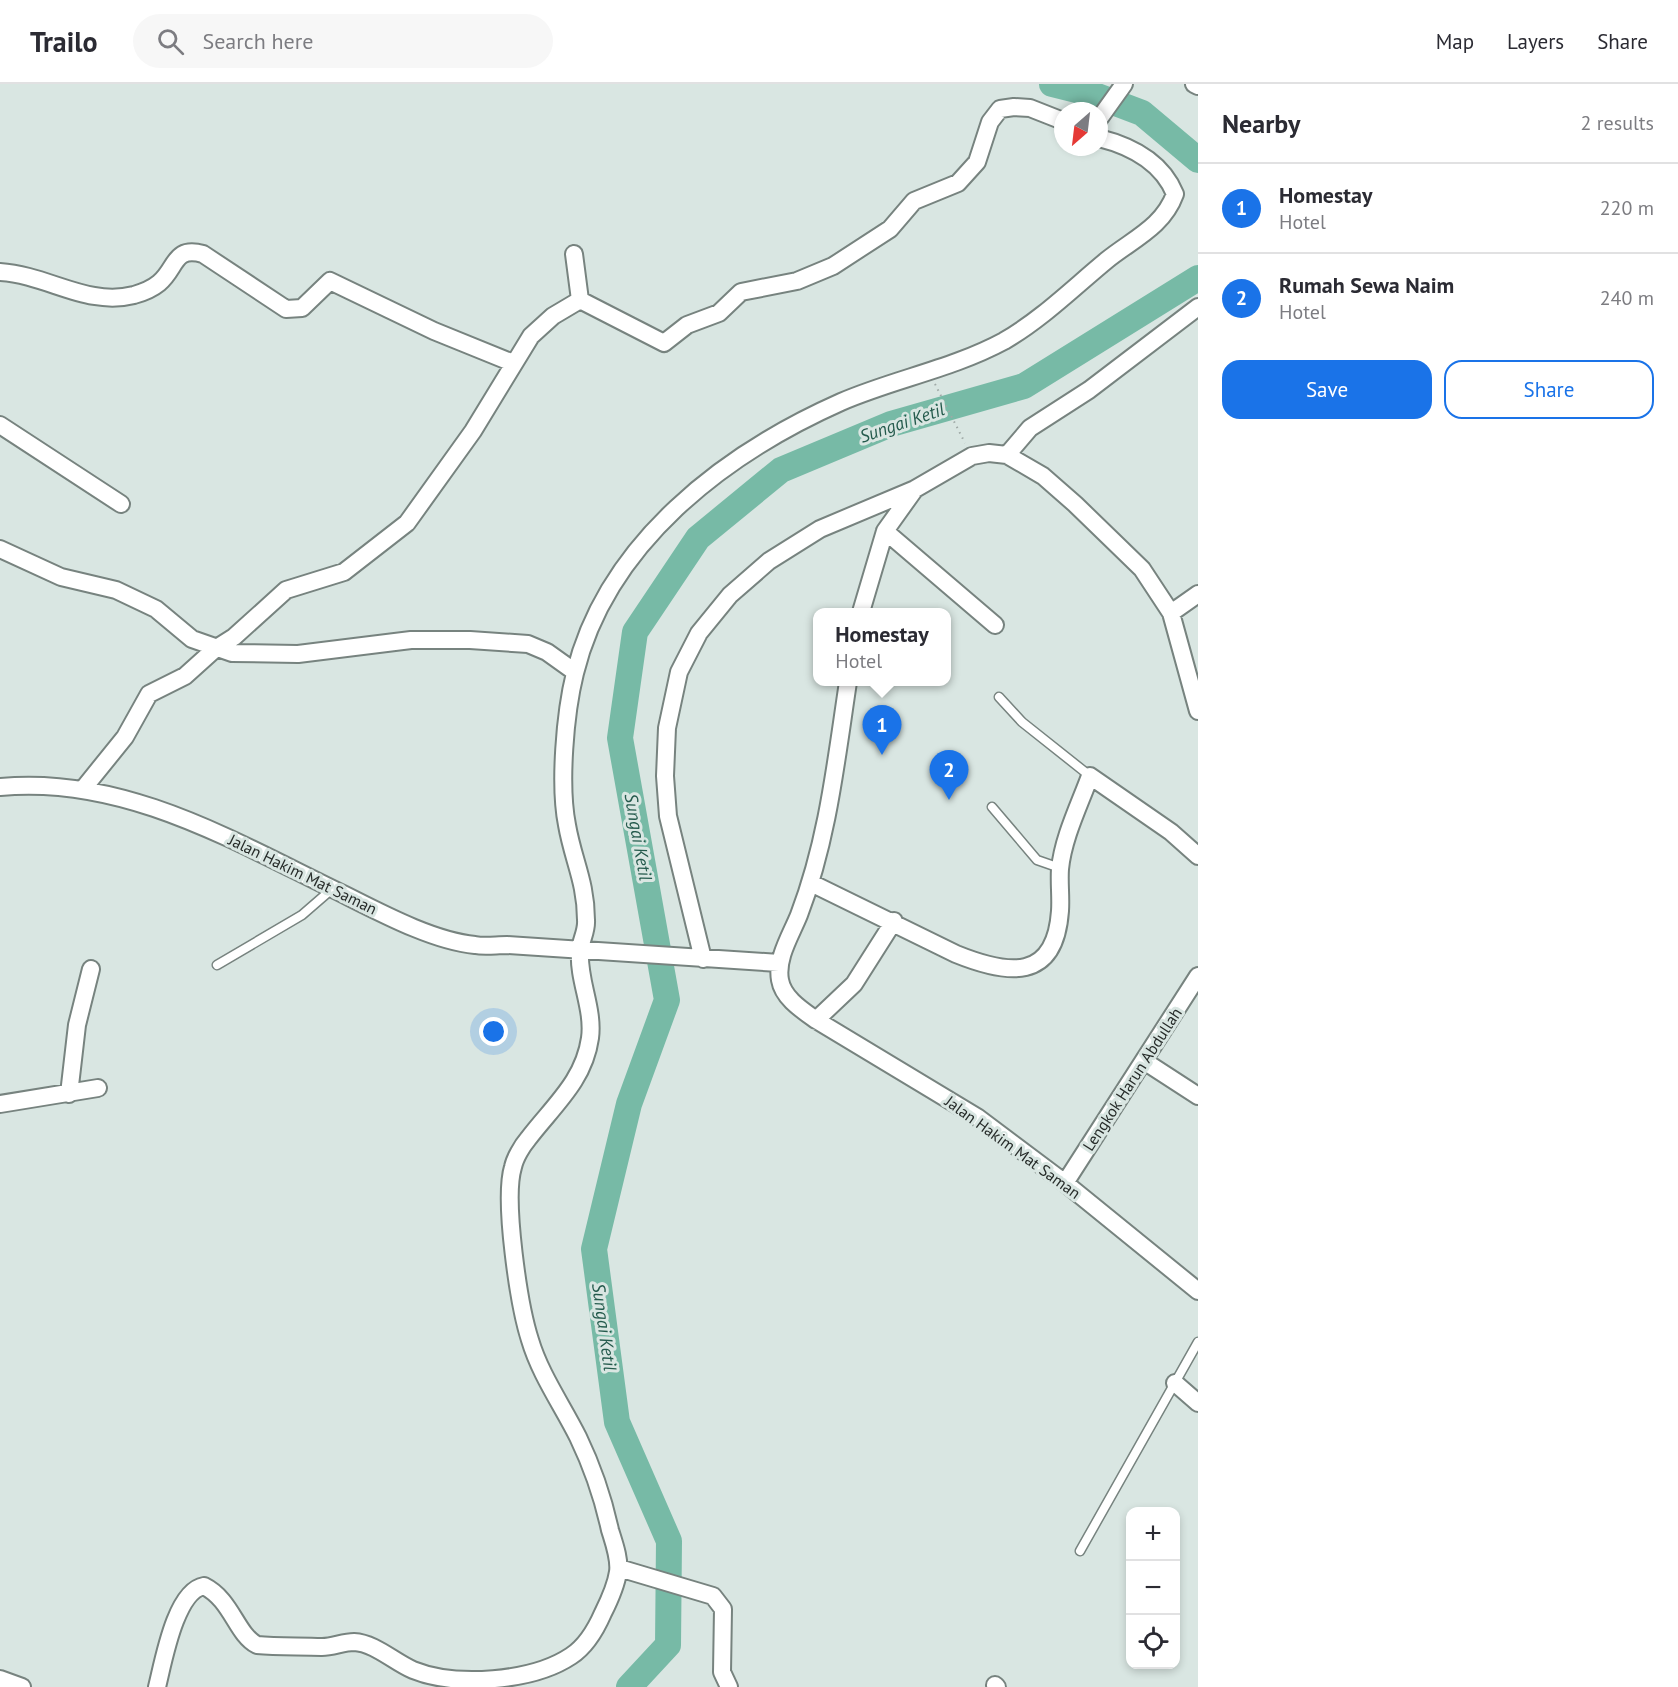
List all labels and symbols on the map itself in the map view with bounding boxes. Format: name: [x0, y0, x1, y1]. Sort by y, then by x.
north arrow: [1054, 102, 1108, 156]
water label: Sungai Ketil: [856, 397, 948, 448]
pin: 1: [862, 706, 902, 755]
pin: 2: [930, 750, 968, 800]
water label: Sungai Ketil: [619, 791, 658, 883]
street label: Jalan Hakim Mat Saman: [225, 829, 380, 919]
street label: Lengkok Harun Abdullah: [1078, 1004, 1186, 1154]
your location: [479, 1017, 508, 1046]
street label: Jalan Hakim Mat Saman: [941, 1091, 1085, 1203]
water label: Sungai Ketil: [587, 1282, 622, 1372]

